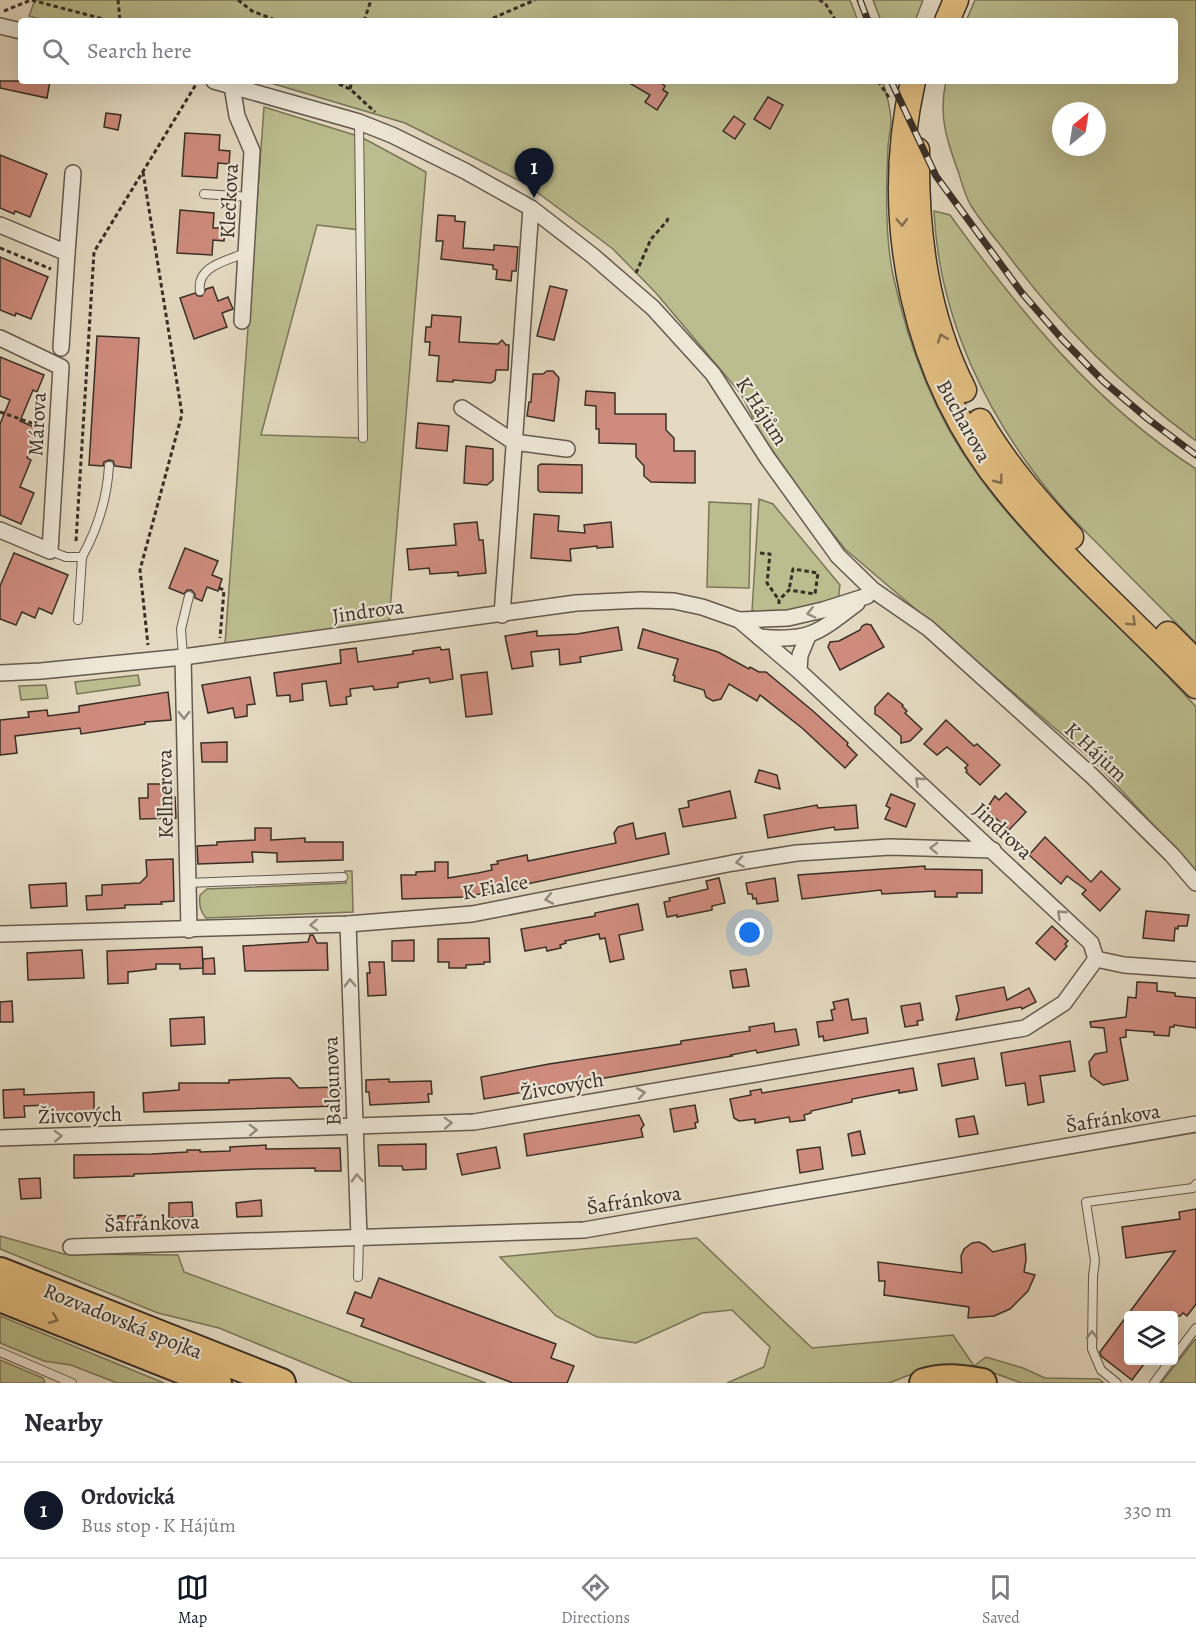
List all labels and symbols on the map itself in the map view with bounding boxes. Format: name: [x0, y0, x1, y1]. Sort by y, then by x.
north arrow: [1052, 102, 1106, 156]
pin: 1: [514, 148, 554, 198]
street label: Klečkova: [213, 162, 245, 239]
one-way arrow: [895, 218, 908, 227]
one-way arrow: [937, 333, 950, 344]
street label: K Hájům: [729, 371, 795, 451]
street label: Bucharova: [930, 375, 998, 468]
street label: Márova: [21, 391, 53, 457]
one-way arrow: [991, 473, 1002, 484]
street label: Jindrova: [330, 592, 406, 630]
one-way arrow: [806, 606, 816, 619]
one-way arrow: [1125, 614, 1136, 625]
one-way arrow: [178, 711, 191, 720]
street label: K Hájům: [1058, 716, 1134, 788]
street label: Kellnerova: [150, 749, 180, 839]
one-way arrow: [915, 777, 925, 788]
street label: Jindrova: [967, 796, 1039, 866]
one-way arrow: [930, 842, 939, 854]
one-way arrow: [735, 855, 745, 867]
street label: K Fialce: [460, 867, 530, 907]
one-way arrow: [544, 892, 554, 905]
one-way arrow: [1057, 911, 1068, 922]
your location: [735, 918, 764, 947]
one-way arrow: [309, 919, 318, 931]
one-way arrow: [344, 979, 357, 988]
street label: Balounova: [316, 1035, 348, 1126]
street label: Živcových: [518, 1065, 606, 1107]
one-way arrow: [636, 1088, 645, 1100]
street label: Šafránkova: [1064, 1097, 1163, 1139]
street label: Živcových: [37, 1100, 123, 1130]
one-way arrow: [444, 1116, 453, 1129]
one-way arrow: [249, 1123, 258, 1136]
one-way arrow: [54, 1130, 63, 1143]
one-way arrow: [350, 1174, 363, 1183]
street label: Šafránkova: [585, 1179, 684, 1221]
street label: Šafránkova: [104, 1207, 200, 1239]
street label: Rozvadovská spojka: [39, 1276, 207, 1366]
one-way arrow: [48, 1312, 59, 1324]
one-way arrow: [1086, 1330, 1098, 1339]

